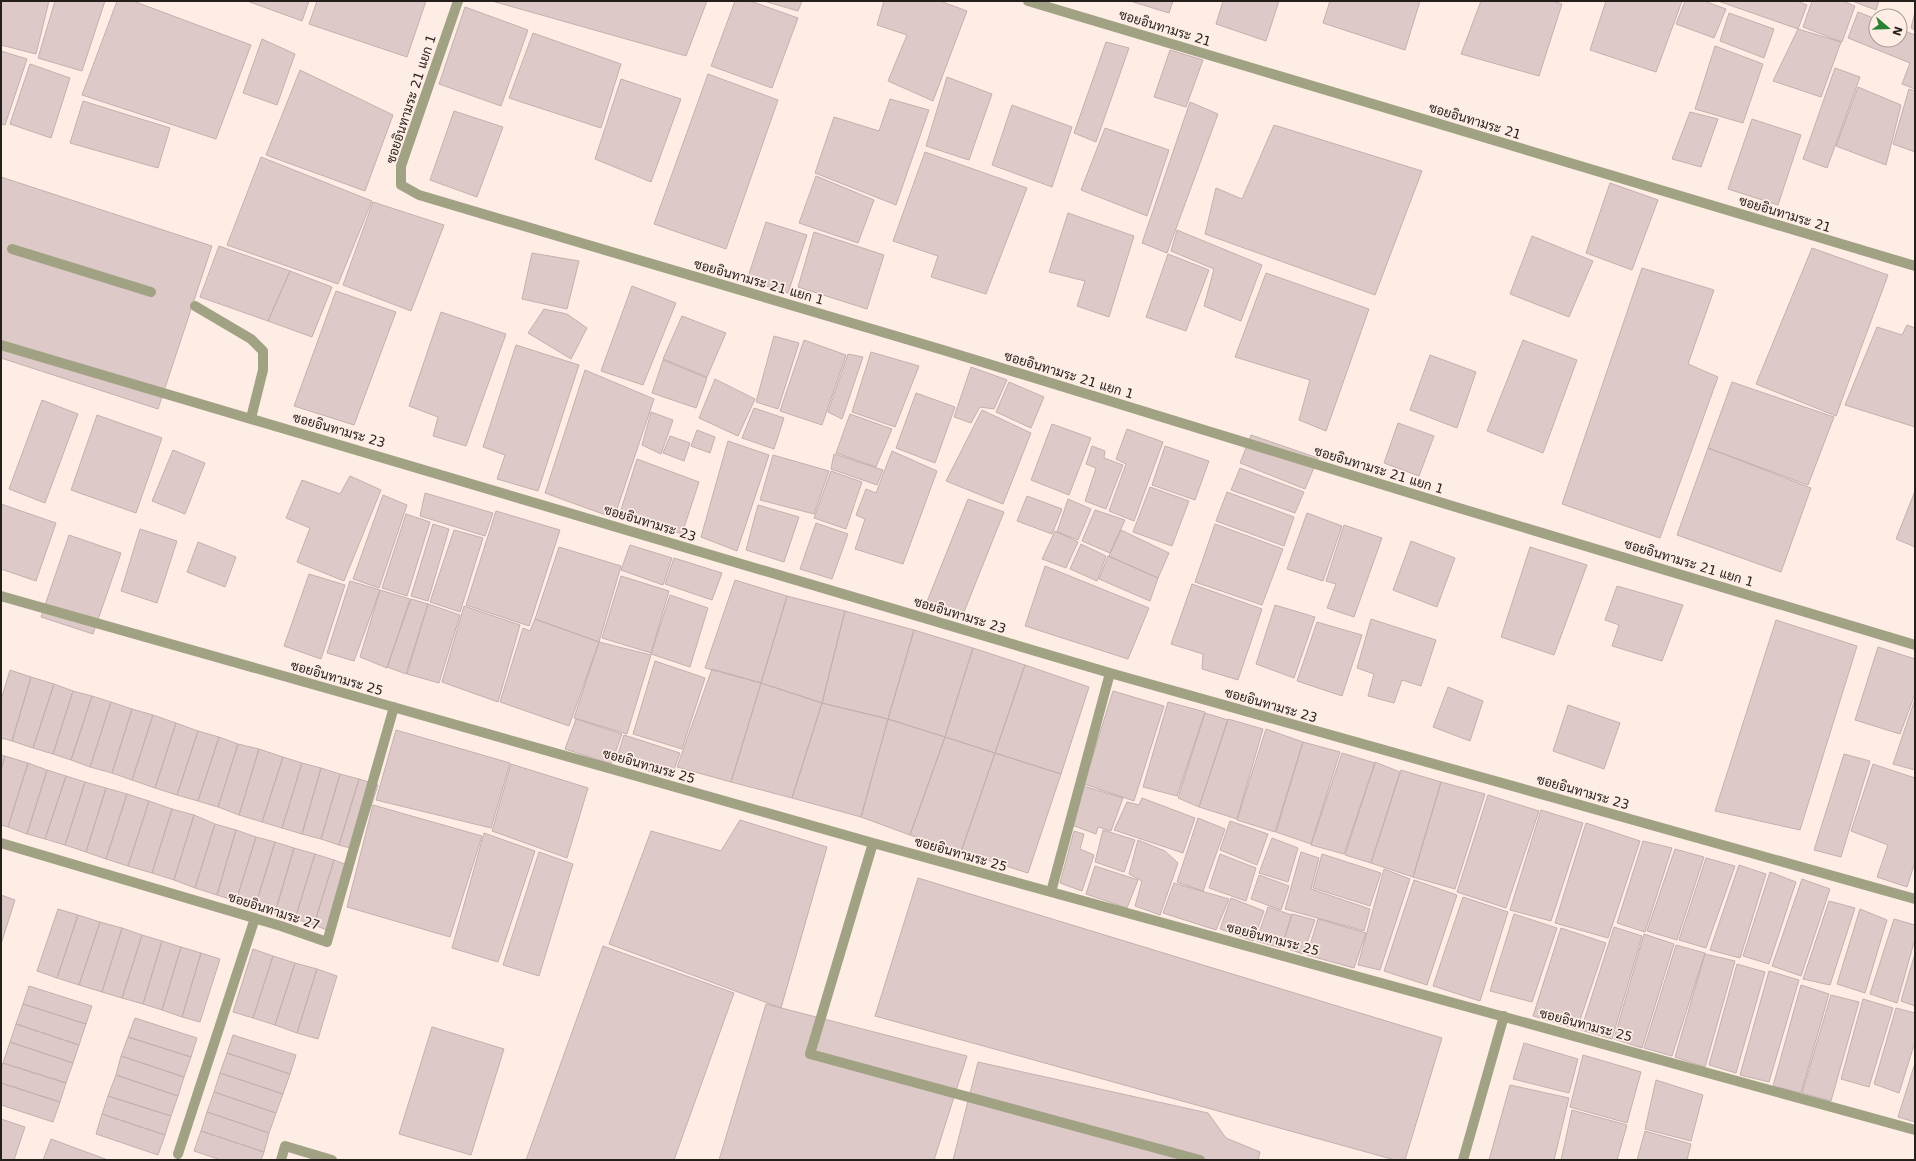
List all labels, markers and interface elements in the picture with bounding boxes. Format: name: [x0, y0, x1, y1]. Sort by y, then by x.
street label: ซอยอินทามระ 21: [1117, 6, 1213, 49]
north arrow: [1868, 8, 1908, 48]
text: N: [1889, 25, 1905, 38]
street label: ซอยอินทามระ 21 แยก 1: [382, 32, 439, 165]
street label: ซอยอินทามระ 21: [1427, 99, 1523, 142]
street label: ซอยอินทามระ 21: [1737, 192, 1833, 235]
street label: ซอยอินทามระ 21 แยก 1: [692, 255, 826, 308]
street label: ซอยอินทามระ 21 แยก 1: [1002, 347, 1136, 402]
street label: ซอยอินทามระ 23: [291, 409, 387, 450]
street label: ซอยอินทามระ 21 แยก 1: [1312, 442, 1446, 497]
street label: ซอยอินทามระ 23: [602, 501, 698, 544]
street label: ซอยอินทามระ 21 แยก 1: [1622, 535, 1756, 590]
street label: ซอยอินทามระ 23: [912, 593, 1008, 636]
street label: ซอยอินทามระ 25: [289, 657, 385, 698]
street label: ซอยอินทามระ 23: [1223, 684, 1319, 725]
street label: ซอยอินทามระ 25: [601, 745, 697, 786]
street label: ซอยอินทามระ 23: [1535, 771, 1631, 812]
street label: ซอยอินทามระ 25: [913, 833, 1009, 874]
street label: ซอยอินทามระ 27: [226, 888, 322, 933]
street label: ซอยอินทามระ 25: [1225, 918, 1321, 959]
street label: ซอยอินทามระ 25: [1538, 1004, 1634, 1045]

